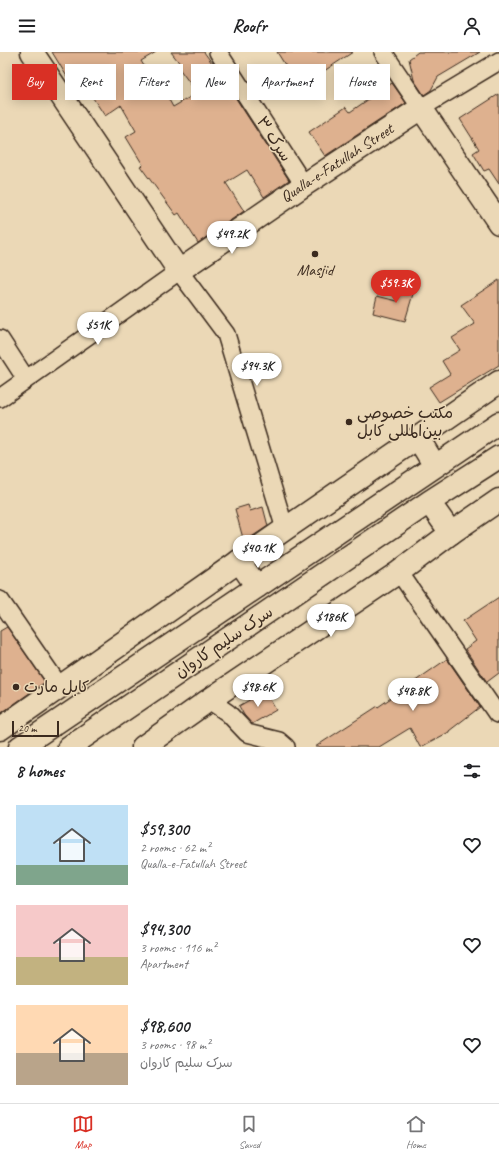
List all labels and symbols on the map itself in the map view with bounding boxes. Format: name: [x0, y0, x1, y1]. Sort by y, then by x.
street label: سرک ۳: [252, 113, 296, 165]
street label: Qualla-e-Fatullah Street: [277, 118, 399, 207]
pin: $49.2K: [199, 221, 265, 255]
marker: Masjid: [310, 249, 320, 259]
place label: Masjid: [297, 260, 336, 280]
pin: $59.3K: [363, 270, 429, 304]
pin: $51K: [74, 312, 122, 346]
pin: $94.3K: [224, 353, 290, 387]
place label: مکتب خصوصی بین‌المللی کابل: [357, 403, 453, 441]
marker: مکتب خصوصی بین‌المللی کابل: [344, 417, 354, 427]
pin: $40.1K: [225, 535, 291, 569]
street label: سرک سلیم کاروان: [171, 602, 278, 684]
pin: $186K: [303, 604, 359, 638]
pin: $98.6K: [225, 674, 291, 708]
place label: کابل مارت: [24, 677, 89, 697]
pin: $48.8K: [380, 678, 446, 712]
marker: کابل مارت: [11, 682, 21, 692]
scale bar: [12, 719, 59, 738]

